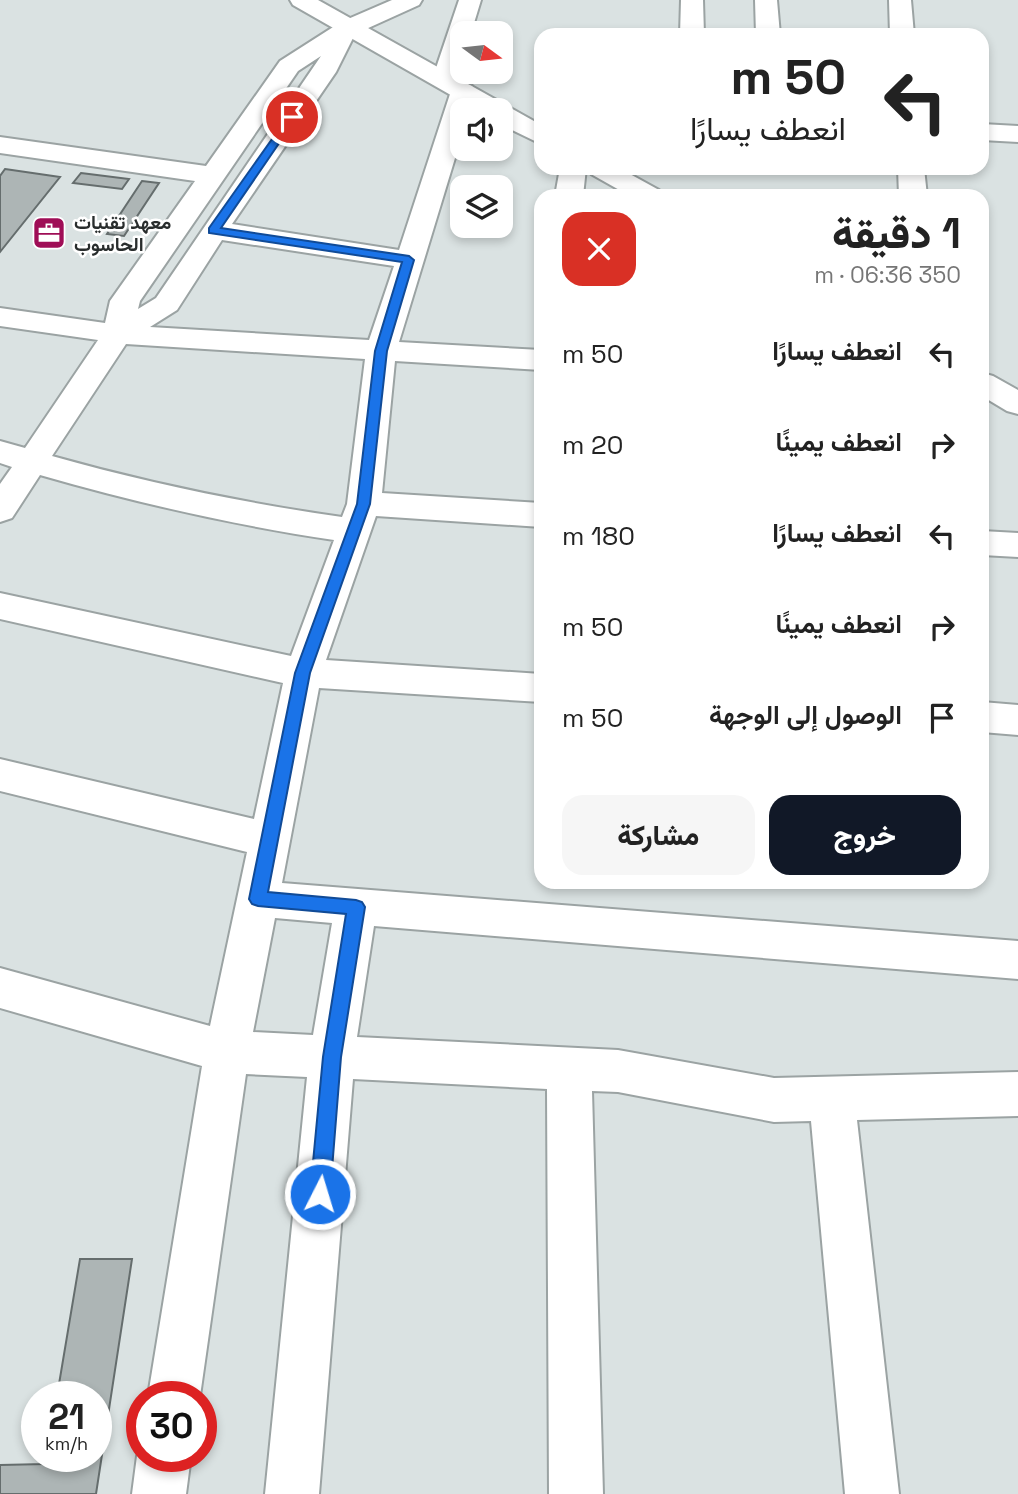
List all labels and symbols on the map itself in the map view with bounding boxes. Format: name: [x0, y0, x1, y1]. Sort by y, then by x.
north arrow: [450, 21, 513, 84]
pin: [262, 87, 322, 147]
place label: معهد تقنيات الحاسوب: [74, 210, 171, 257]
office icon: معهد تقنيات الحاسوب: [30, 214, 68, 252]
position arrow: [283, 1157, 357, 1231]
speed limit sign: 30: [126, 1381, 217, 1472]

